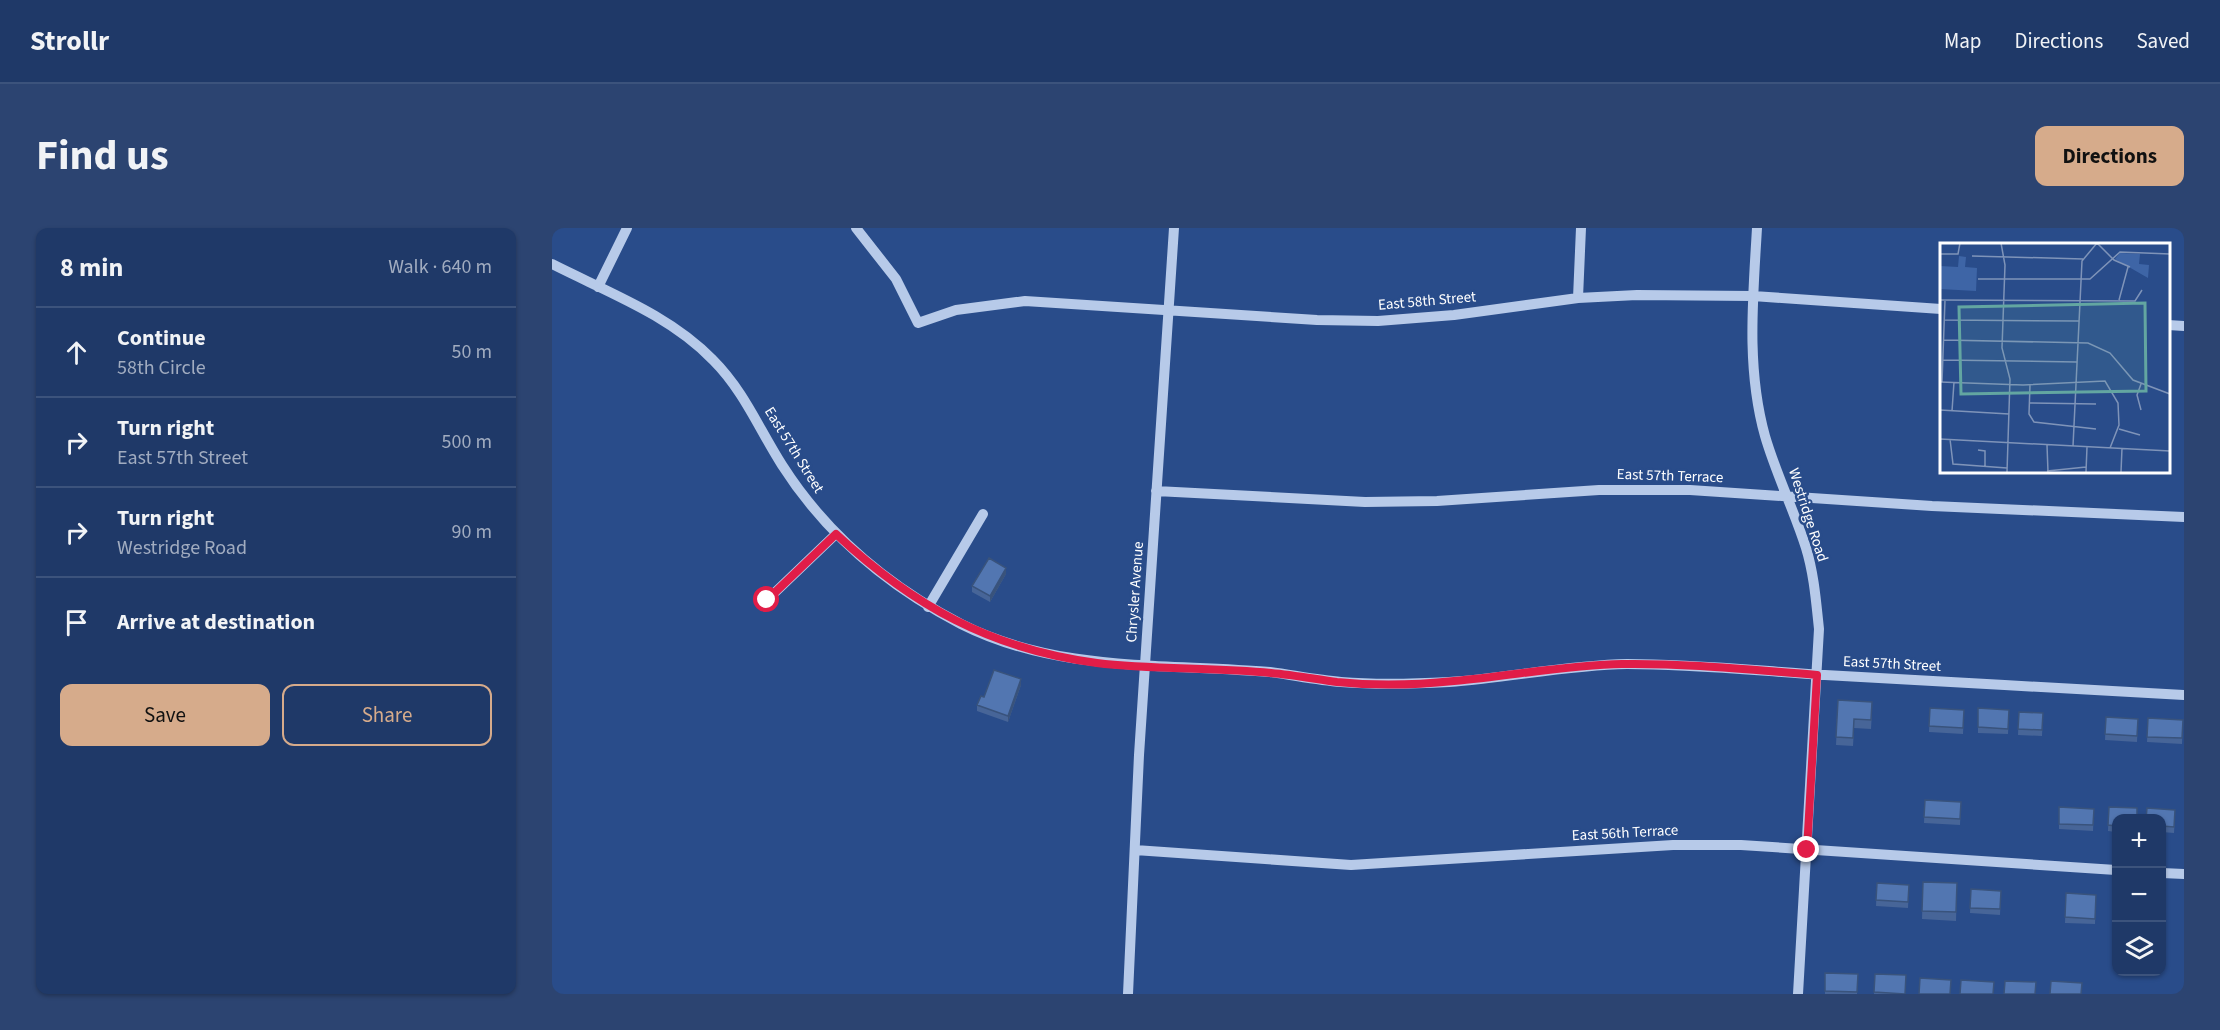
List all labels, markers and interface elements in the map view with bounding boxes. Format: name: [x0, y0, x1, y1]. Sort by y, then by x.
text: Strollr: [30, 21, 109, 61]
text: Map: [1944, 26, 1982, 56]
text: Directions: [2015, 26, 2103, 56]
text: Saved: [2136, 26, 2190, 56]
text: Find us: [36, 126, 169, 186]
button: Directions: [2035, 126, 2184, 186]
inset map: [1940, 243, 2169, 472]
text: 8 min: [60, 249, 123, 286]
text: Walk · 640 m: [388, 253, 492, 281]
street label: East 58th Street: [1377, 286, 1477, 316]
text: Continue: [117, 322, 206, 354]
icon: ahead: [60, 336, 93, 369]
text: 50 m: [452, 338, 492, 366]
text: 58th Circle: [117, 354, 206, 382]
street label: East 57th Street: [759, 403, 829, 497]
text: Turn right: [117, 412, 214, 444]
icon: right: [60, 426, 93, 459]
text: 500 m: [442, 428, 492, 456]
text: East 57th Street: [117, 444, 248, 472]
street label: East 57th Terrace: [1616, 464, 1724, 488]
street label: Westridge Road: [1783, 465, 1833, 565]
text: Turn right: [117, 502, 214, 534]
icon: right: [60, 516, 93, 549]
text: 90 m: [452, 518, 492, 546]
text: Westridge Road: [117, 534, 247, 562]
street label: Chrysler Avenue: [1121, 541, 1149, 643]
route start: [753, 586, 779, 612]
icon: arrive: [60, 606, 93, 639]
text: Arrive at destination: [117, 606, 315, 638]
street label: East 57th Street: [1842, 651, 1942, 677]
button: Save: [60, 684, 270, 746]
button: Share: [282, 684, 492, 746]
map controls: [2112, 814, 2166, 976]
button: +: [2112, 814, 2166, 868]
street label: East 56th Terrace: [1571, 820, 1679, 846]
route end: [1793, 836, 1819, 862]
button: −: [2112, 868, 2166, 922]
button: layers: [2112, 922, 2166, 976]

